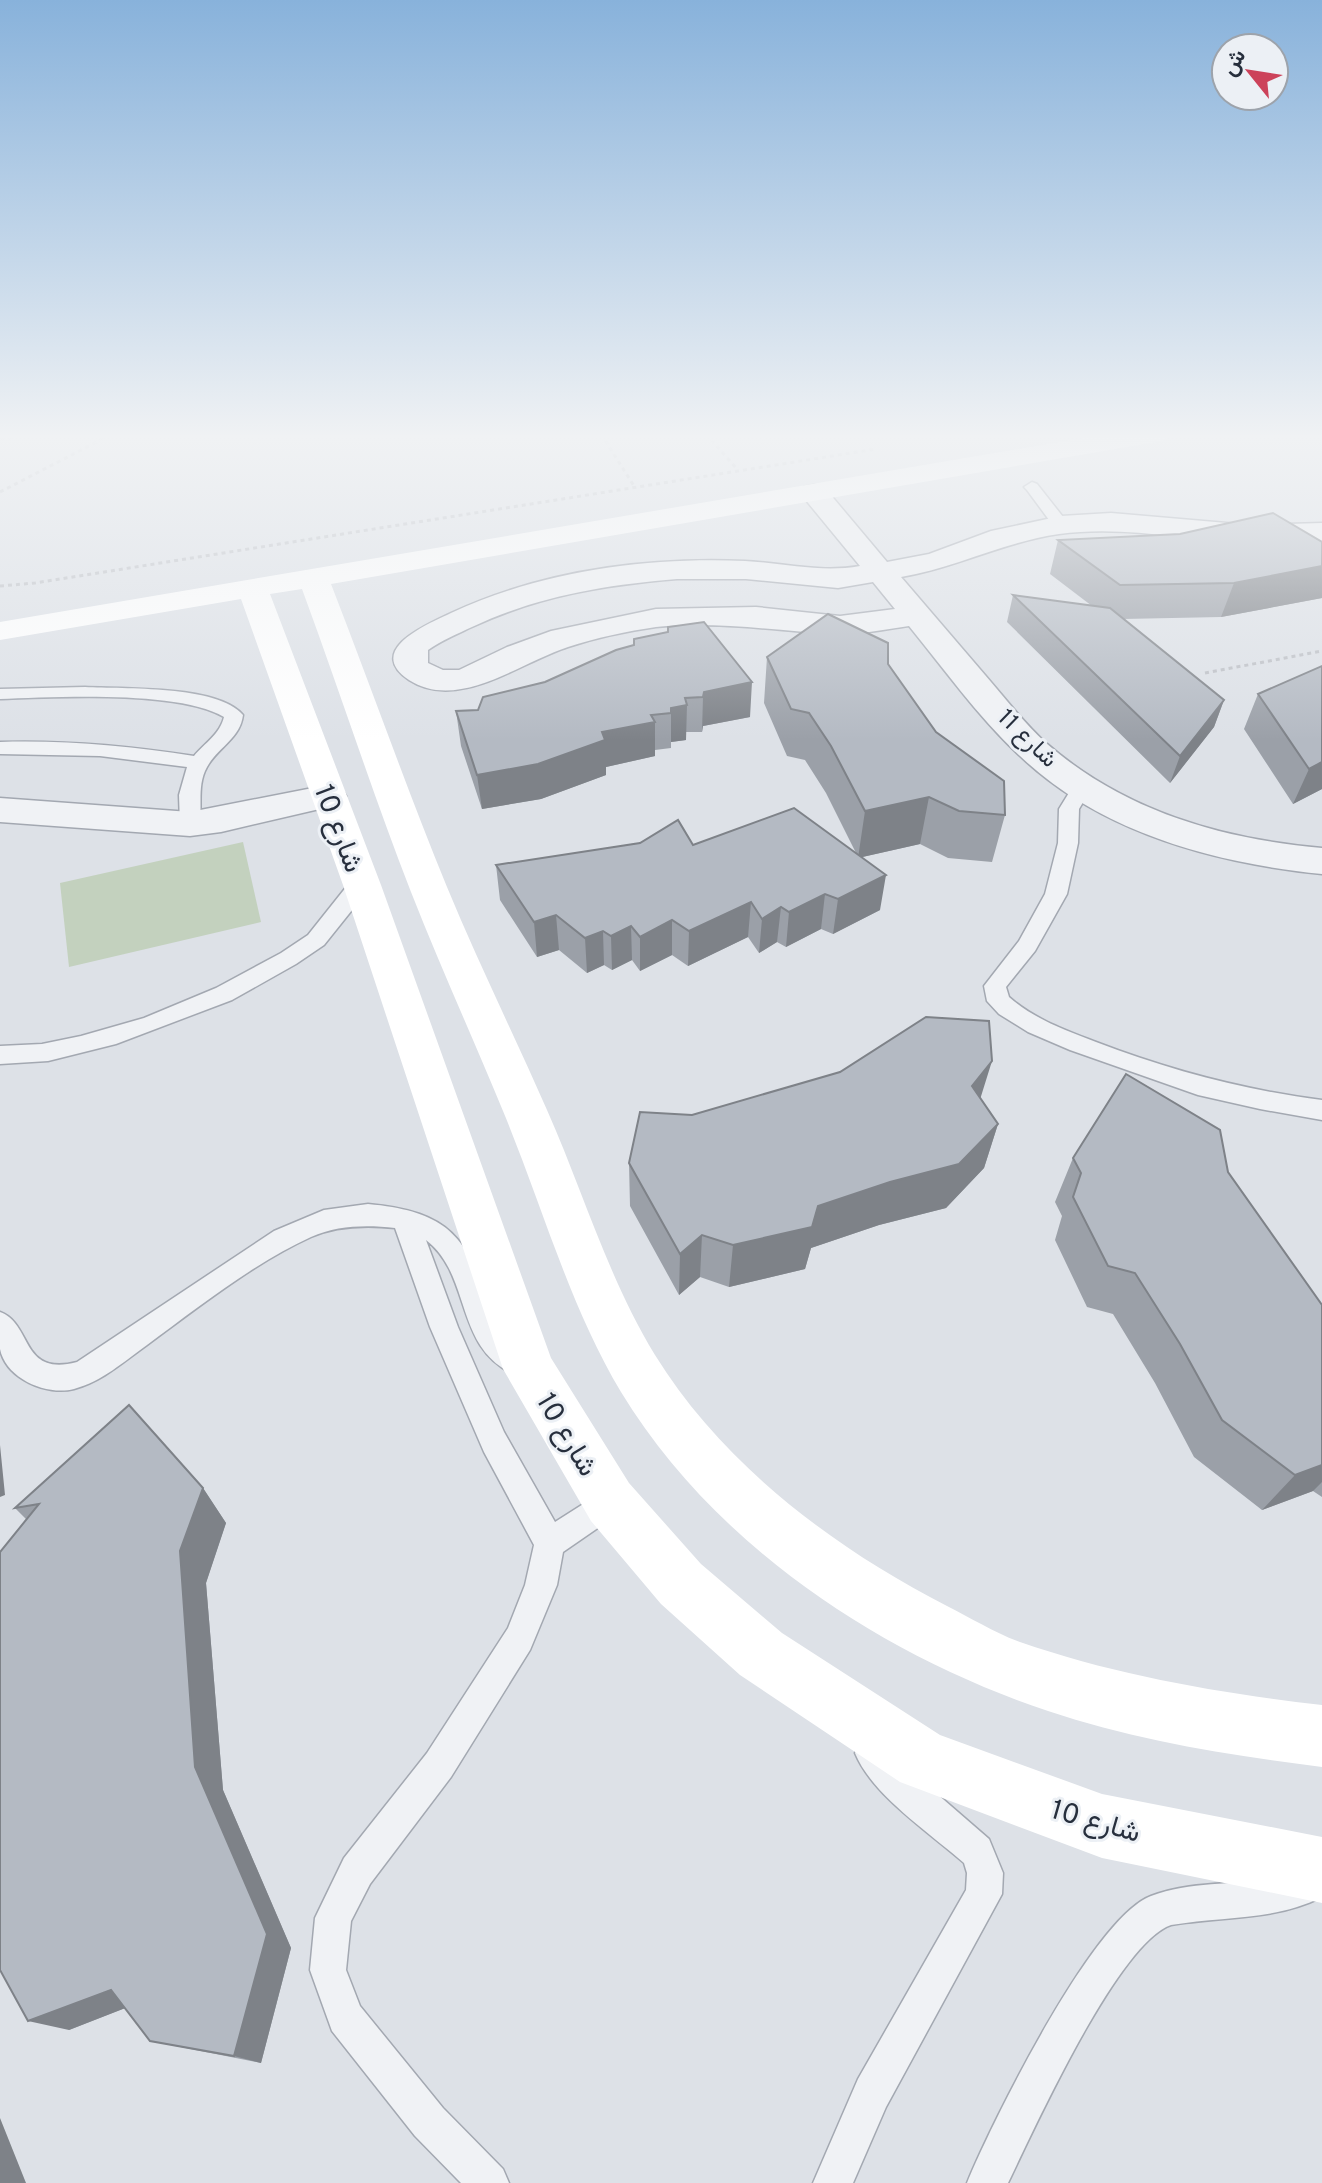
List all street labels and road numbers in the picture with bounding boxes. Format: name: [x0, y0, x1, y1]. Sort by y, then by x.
street label: شارع 11: [990, 704, 1063, 775]
street label: شارع 10: [304, 780, 370, 878]
street label: شارع 10: [526, 1387, 604, 1484]
street label: شارع 10: [1046, 1793, 1144, 1853]

